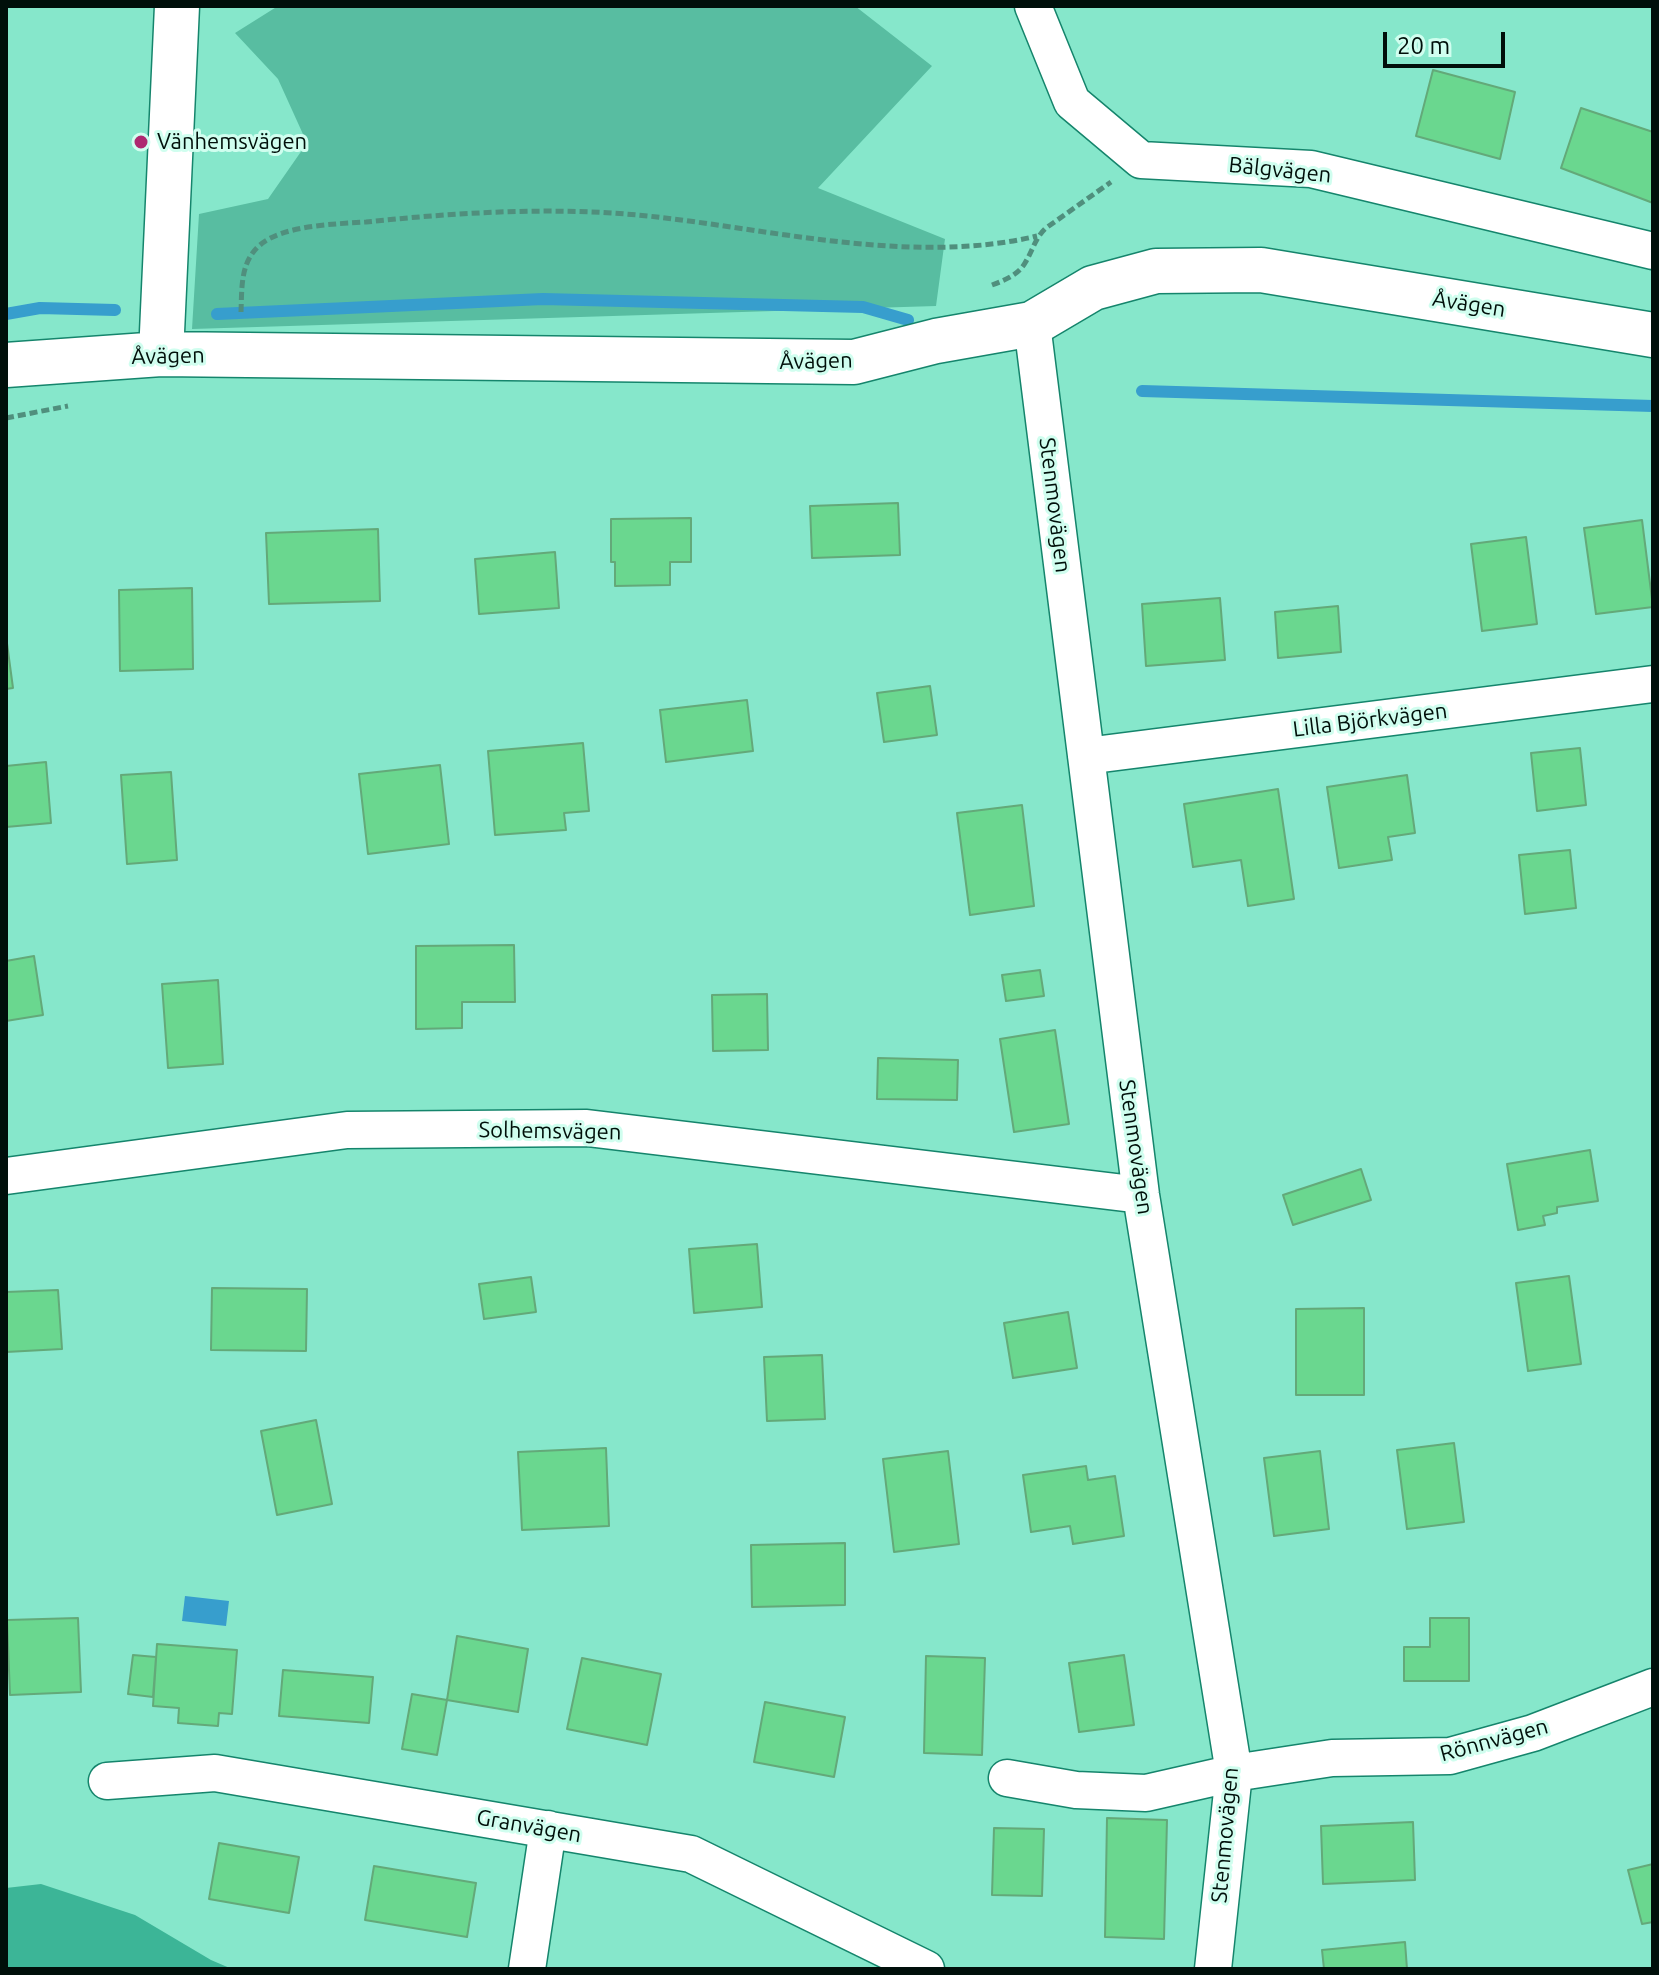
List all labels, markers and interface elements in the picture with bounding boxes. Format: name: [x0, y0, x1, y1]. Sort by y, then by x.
scale bar: [1387, 16, 1509, 66]
text: 20 m: [1397, 32, 1450, 59]
place label: Vänhemsvägen: [157, 129, 307, 155]
marker: Vänhemsvägen: [132, 133, 150, 151]
street label: Bälgvägen: [1227, 151, 1333, 189]
street label: Åvägen: [1431, 285, 1507, 323]
street label: Åvägen: [131, 342, 205, 370]
street label: Åvägen: [779, 347, 853, 375]
street label: Stenmovägen: [1034, 436, 1076, 574]
street label: Lilla Björkvägen: [1291, 697, 1449, 743]
street label: Stenmovägen: [1113, 1078, 1159, 1216]
street label: Solhemsvägen: [478, 1117, 622, 1145]
street label: Rönnvägen: [1437, 1713, 1551, 1767]
street label: Stenmovägen: [1206, 1766, 1244, 1904]
street label: Granvägen: [474, 1804, 584, 1848]

